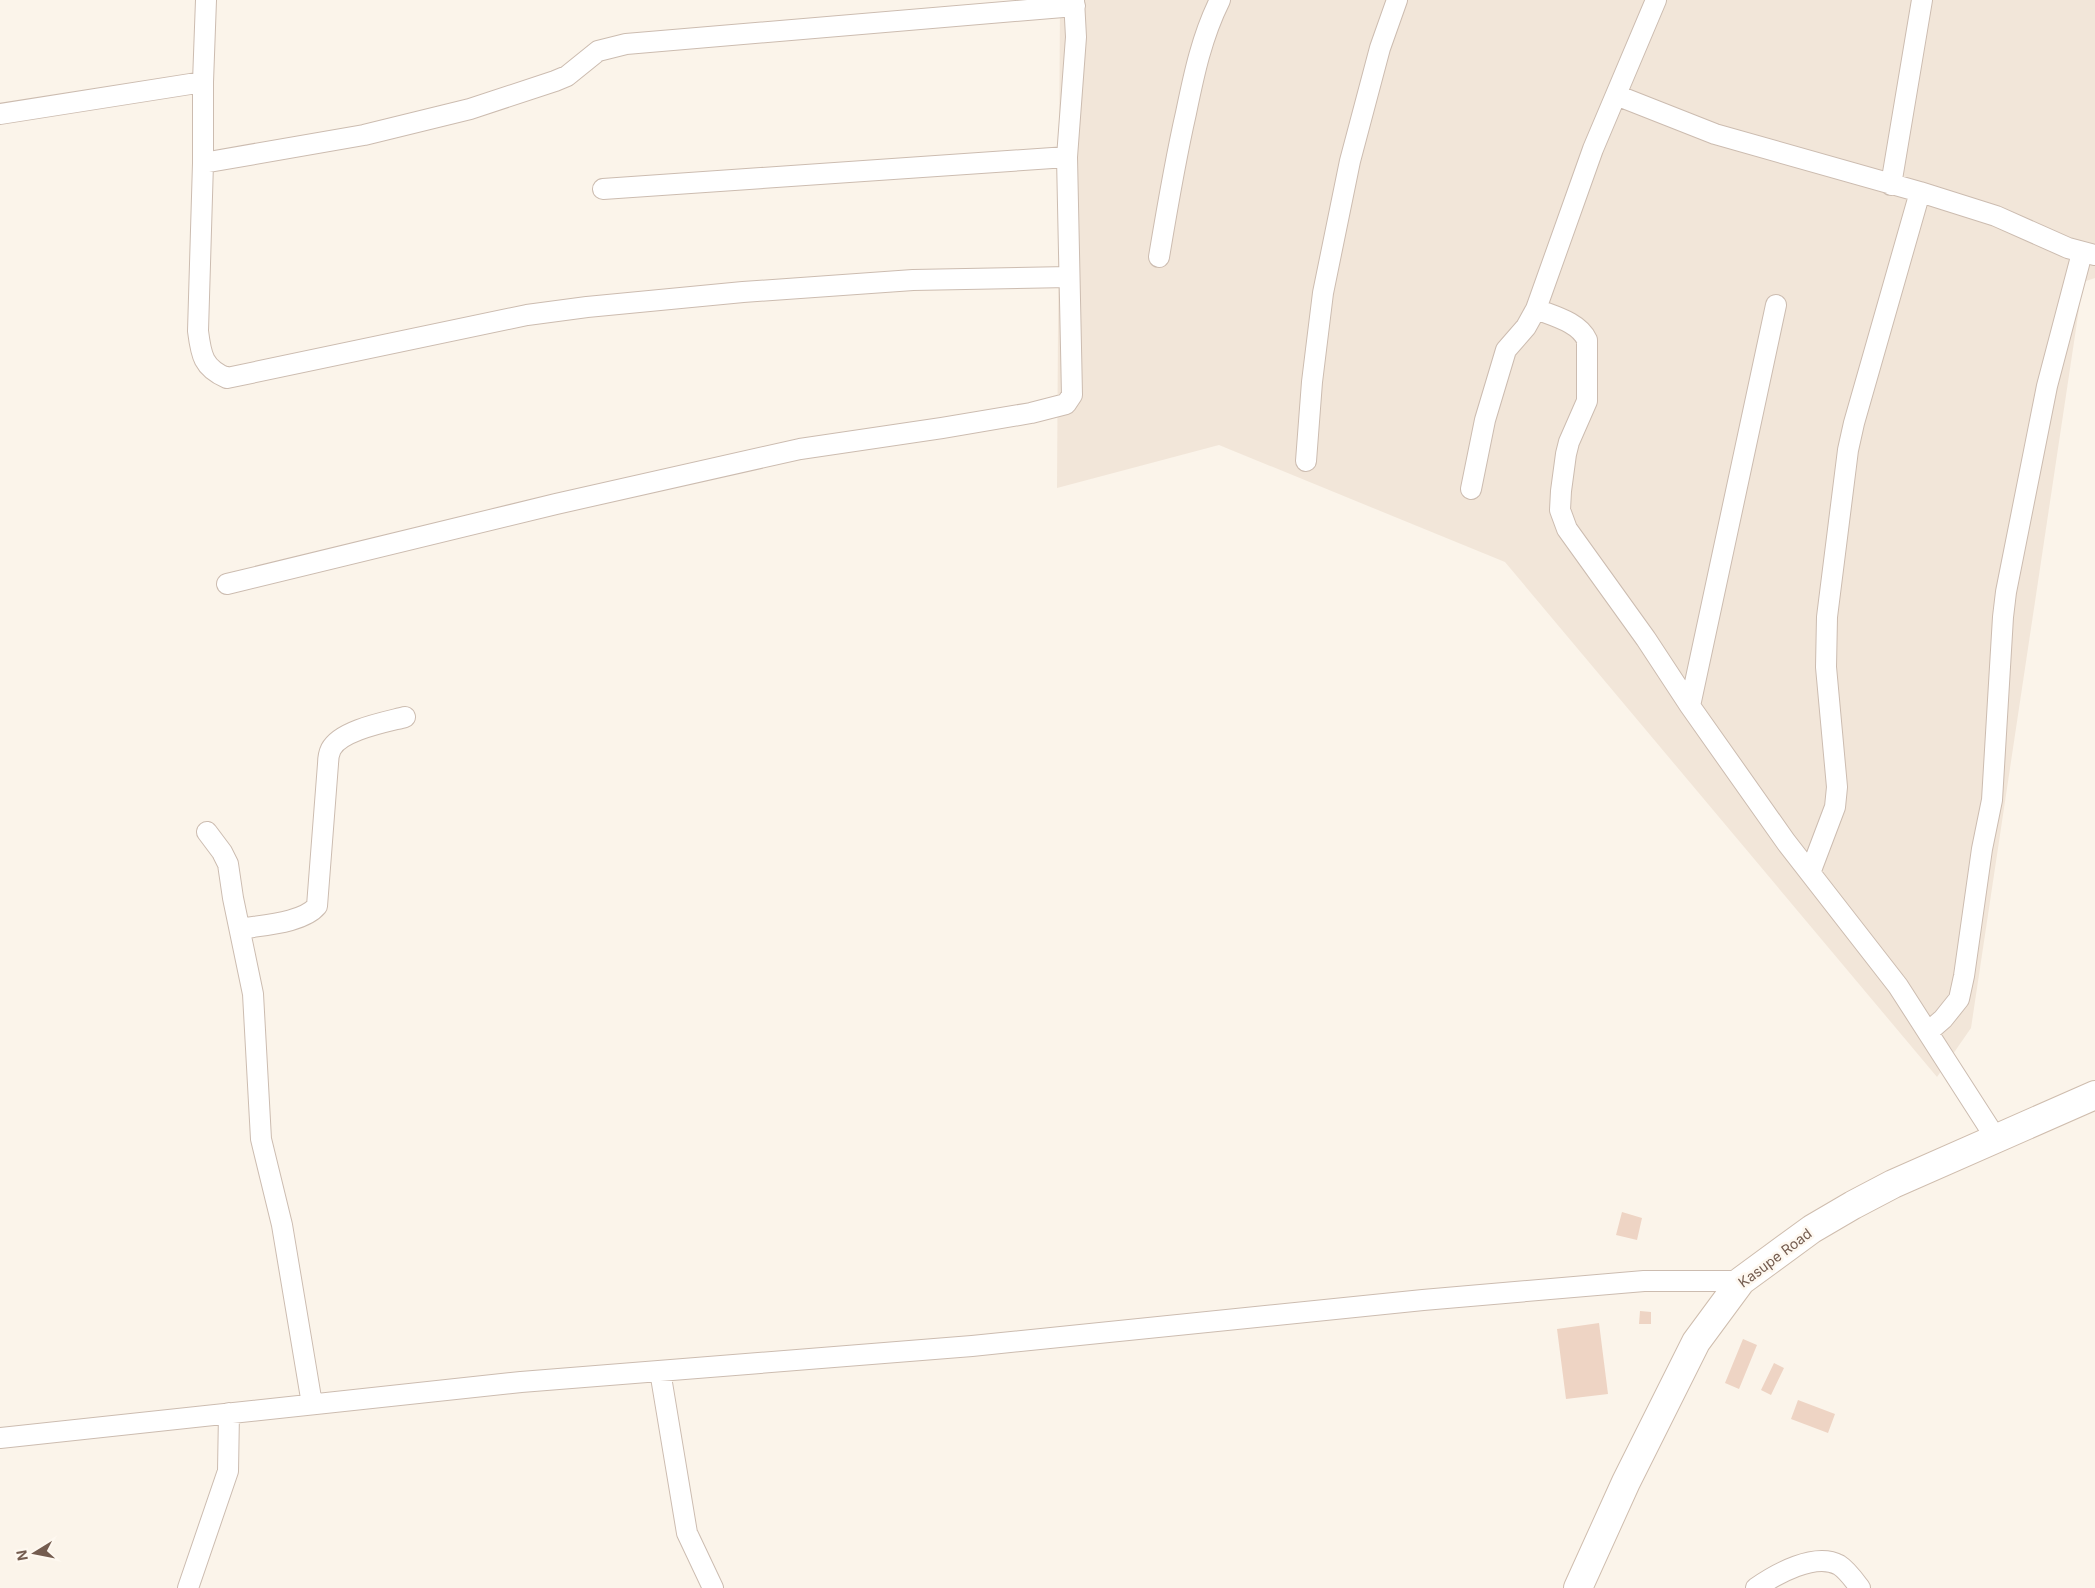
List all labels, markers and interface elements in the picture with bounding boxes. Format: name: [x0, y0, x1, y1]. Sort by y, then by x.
street label: Kasupe Road: [1735, 1225, 1815, 1291]
north arrow: [10, 1528, 60, 1578]
text: N: [12, 1549, 31, 1562]

